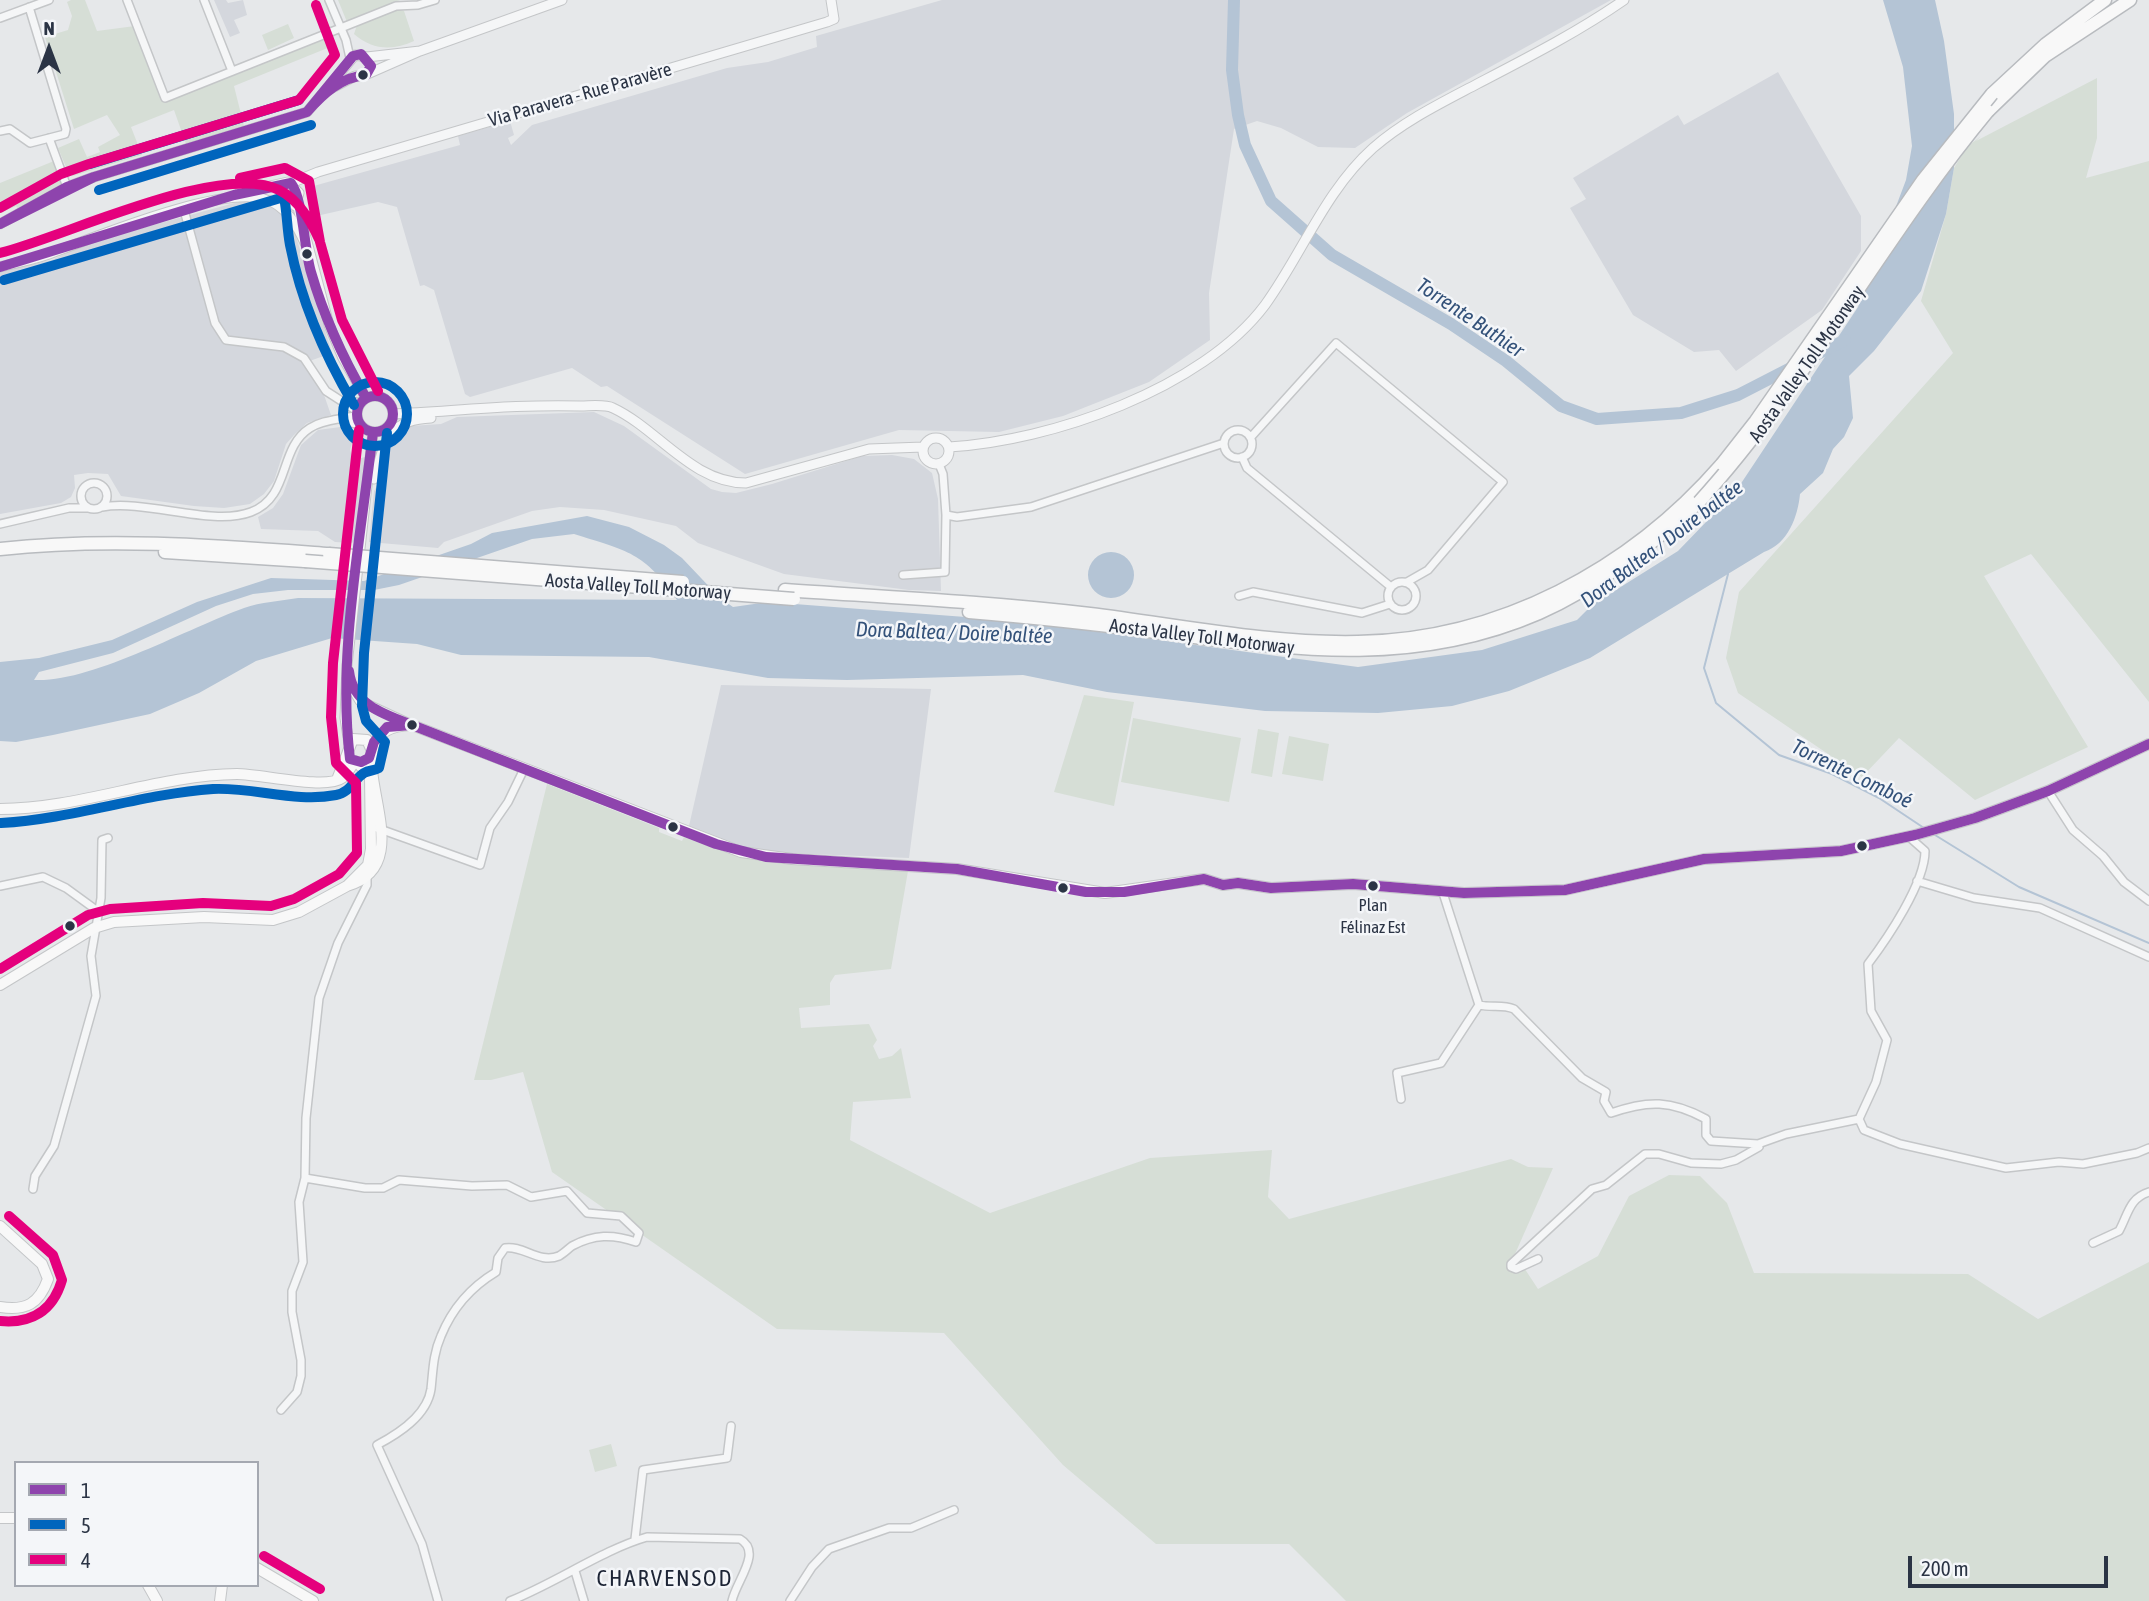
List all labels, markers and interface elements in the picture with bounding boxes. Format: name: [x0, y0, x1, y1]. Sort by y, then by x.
north arrow: [14, 14, 84, 84]
text: N: [43, 17, 55, 39]
street label: Via Paravera - Rue Paravère: [486, 58, 674, 132]
unlabelled marker: [356, 68, 370, 82]
unlabelled marker: [300, 247, 314, 261]
water label: Torrente Buthier: [1411, 273, 1529, 363]
street label: Aosta Valley Toll Motorway: [1744, 281, 1870, 447]
water label: Dora Baltea / Doire baltée: [1576, 475, 1748, 613]
street label: Aosta Valley Toll Motorway: [544, 569, 732, 605]
street label: Aosta Valley Toll Motorway: [1108, 614, 1296, 660]
water label: Dora Baltea / Doire baltée: [855, 617, 1053, 649]
unlabelled marker: [405, 718, 419, 732]
water label: Torrente Comboé: [1787, 734, 1917, 814]
unlabelled marker: [666, 820, 680, 834]
unlabelled marker: [1855, 839, 1869, 853]
marker: Plan Félinaz Est: [1366, 879, 1380, 893]
unlabelled marker: [1056, 881, 1070, 895]
place label: Plan Félinaz Est: [1340, 896, 1406, 936]
unlabelled marker: [63, 919, 77, 933]
legend: [14, 1461, 259, 1587]
text: 1: [81, 1478, 91, 1502]
text: 5: [81, 1513, 91, 1537]
scale bar: [1911, 1542, 2110, 1586]
text: 4: [81, 1548, 91, 1572]
text: 200 m: [1921, 1556, 1969, 1580]
district label: CHARVENSOD: [598, 1565, 732, 1593]

